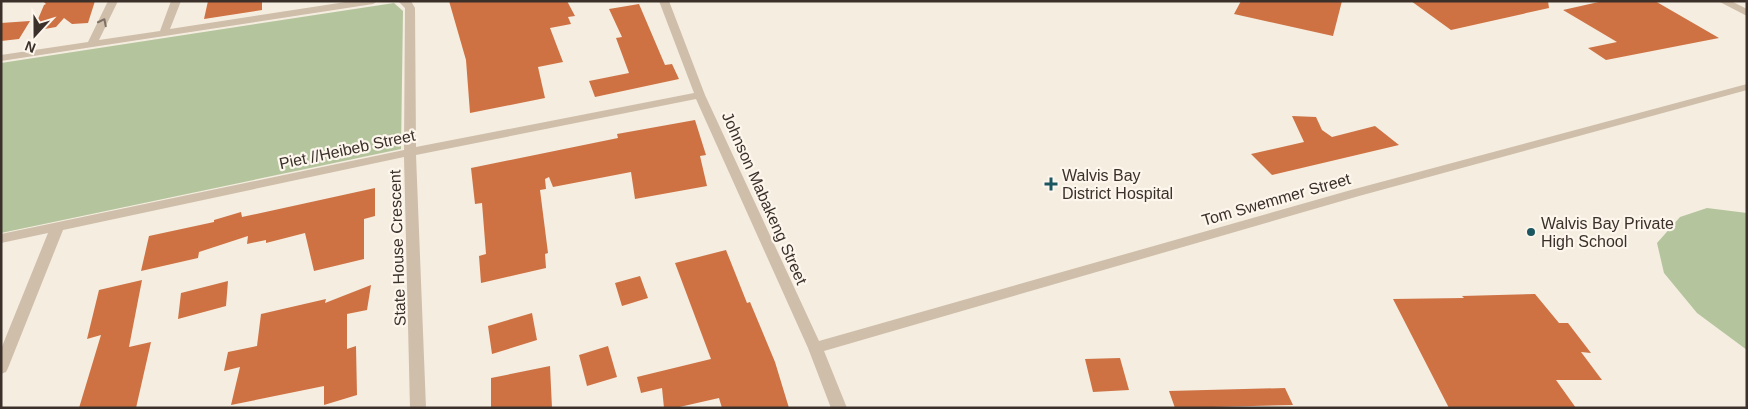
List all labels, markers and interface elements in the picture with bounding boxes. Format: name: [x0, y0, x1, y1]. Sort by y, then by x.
north arrow: [10, 10, 60, 60]
one-way arrow: [97, 19, 107, 28]
text: N: [23, 38, 38, 56]
street label: Johnson Mabakeng Street: [719, 109, 811, 287]
street label: Piet //Heibeb Street: [277, 127, 417, 172]
place label: Walvis Bay District Hospital: [1062, 167, 1173, 202]
street label: State House Crescent: [386, 169, 409, 326]
street label: Tom Swemmer Street: [1200, 170, 1353, 229]
marker: Walvis Bay District Hospital: [1044, 177, 1058, 191]
place label: Walvis Bay Private High School: [1541, 215, 1674, 250]
marker: Walvis Bay Private High School: [1525, 226, 1537, 238]

